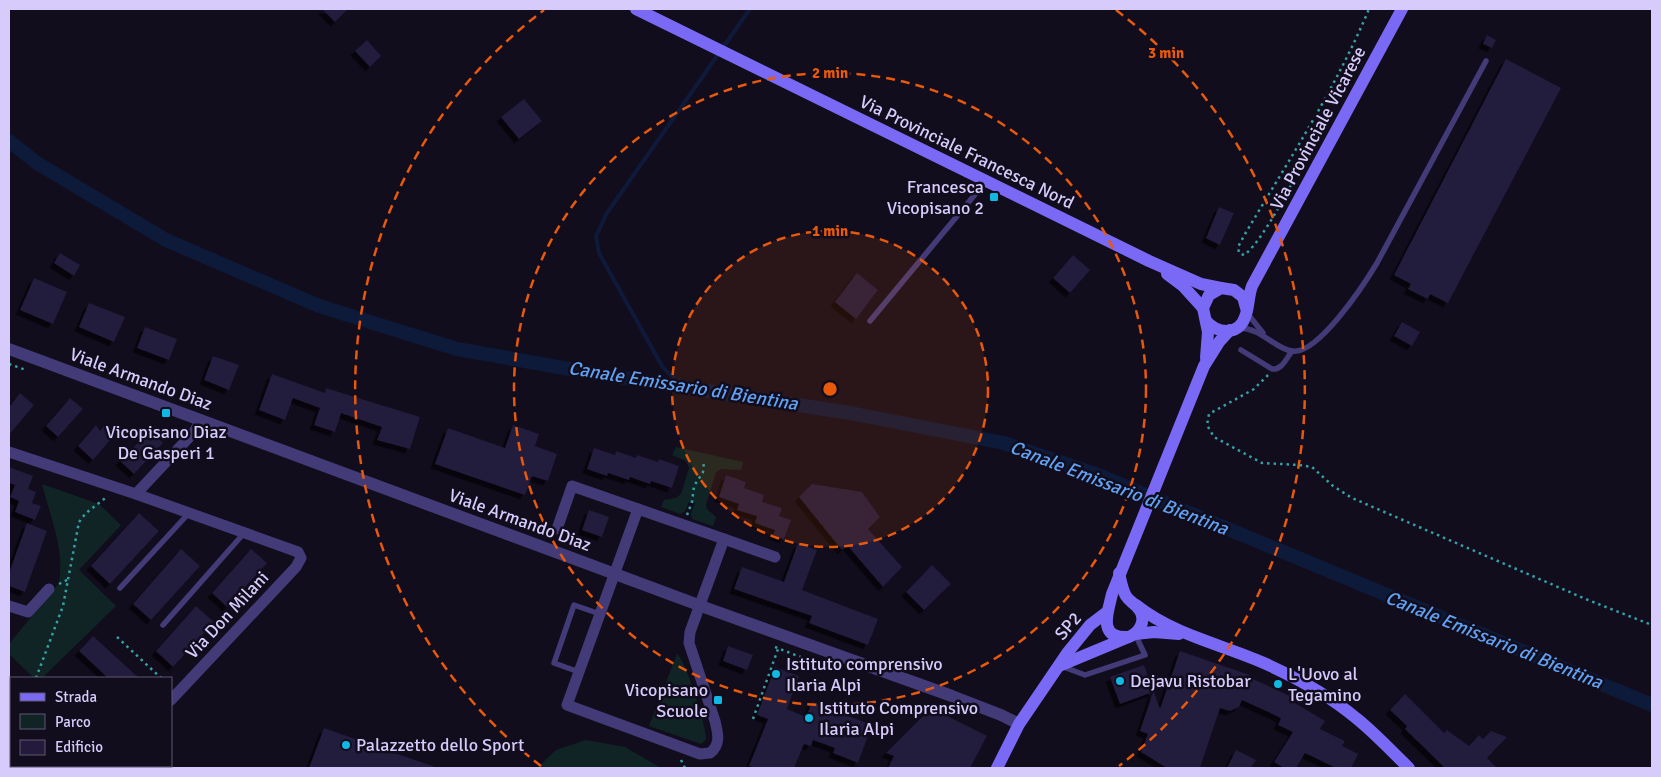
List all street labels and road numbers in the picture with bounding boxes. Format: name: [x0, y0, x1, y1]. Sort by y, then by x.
street label: Via Provinciale Vicarese: [1266, 42, 1370, 214]
street label: Via Provinciale Francesca Nord: [856, 90, 1078, 214]
street label: Viale Armando Diaz: [67, 343, 215, 415]
street label: Viale Armando Diaz: [446, 484, 594, 556]
street label: Via Don Milani: [181, 567, 273, 663]
street label: SP2: [1050, 607, 1086, 645]

